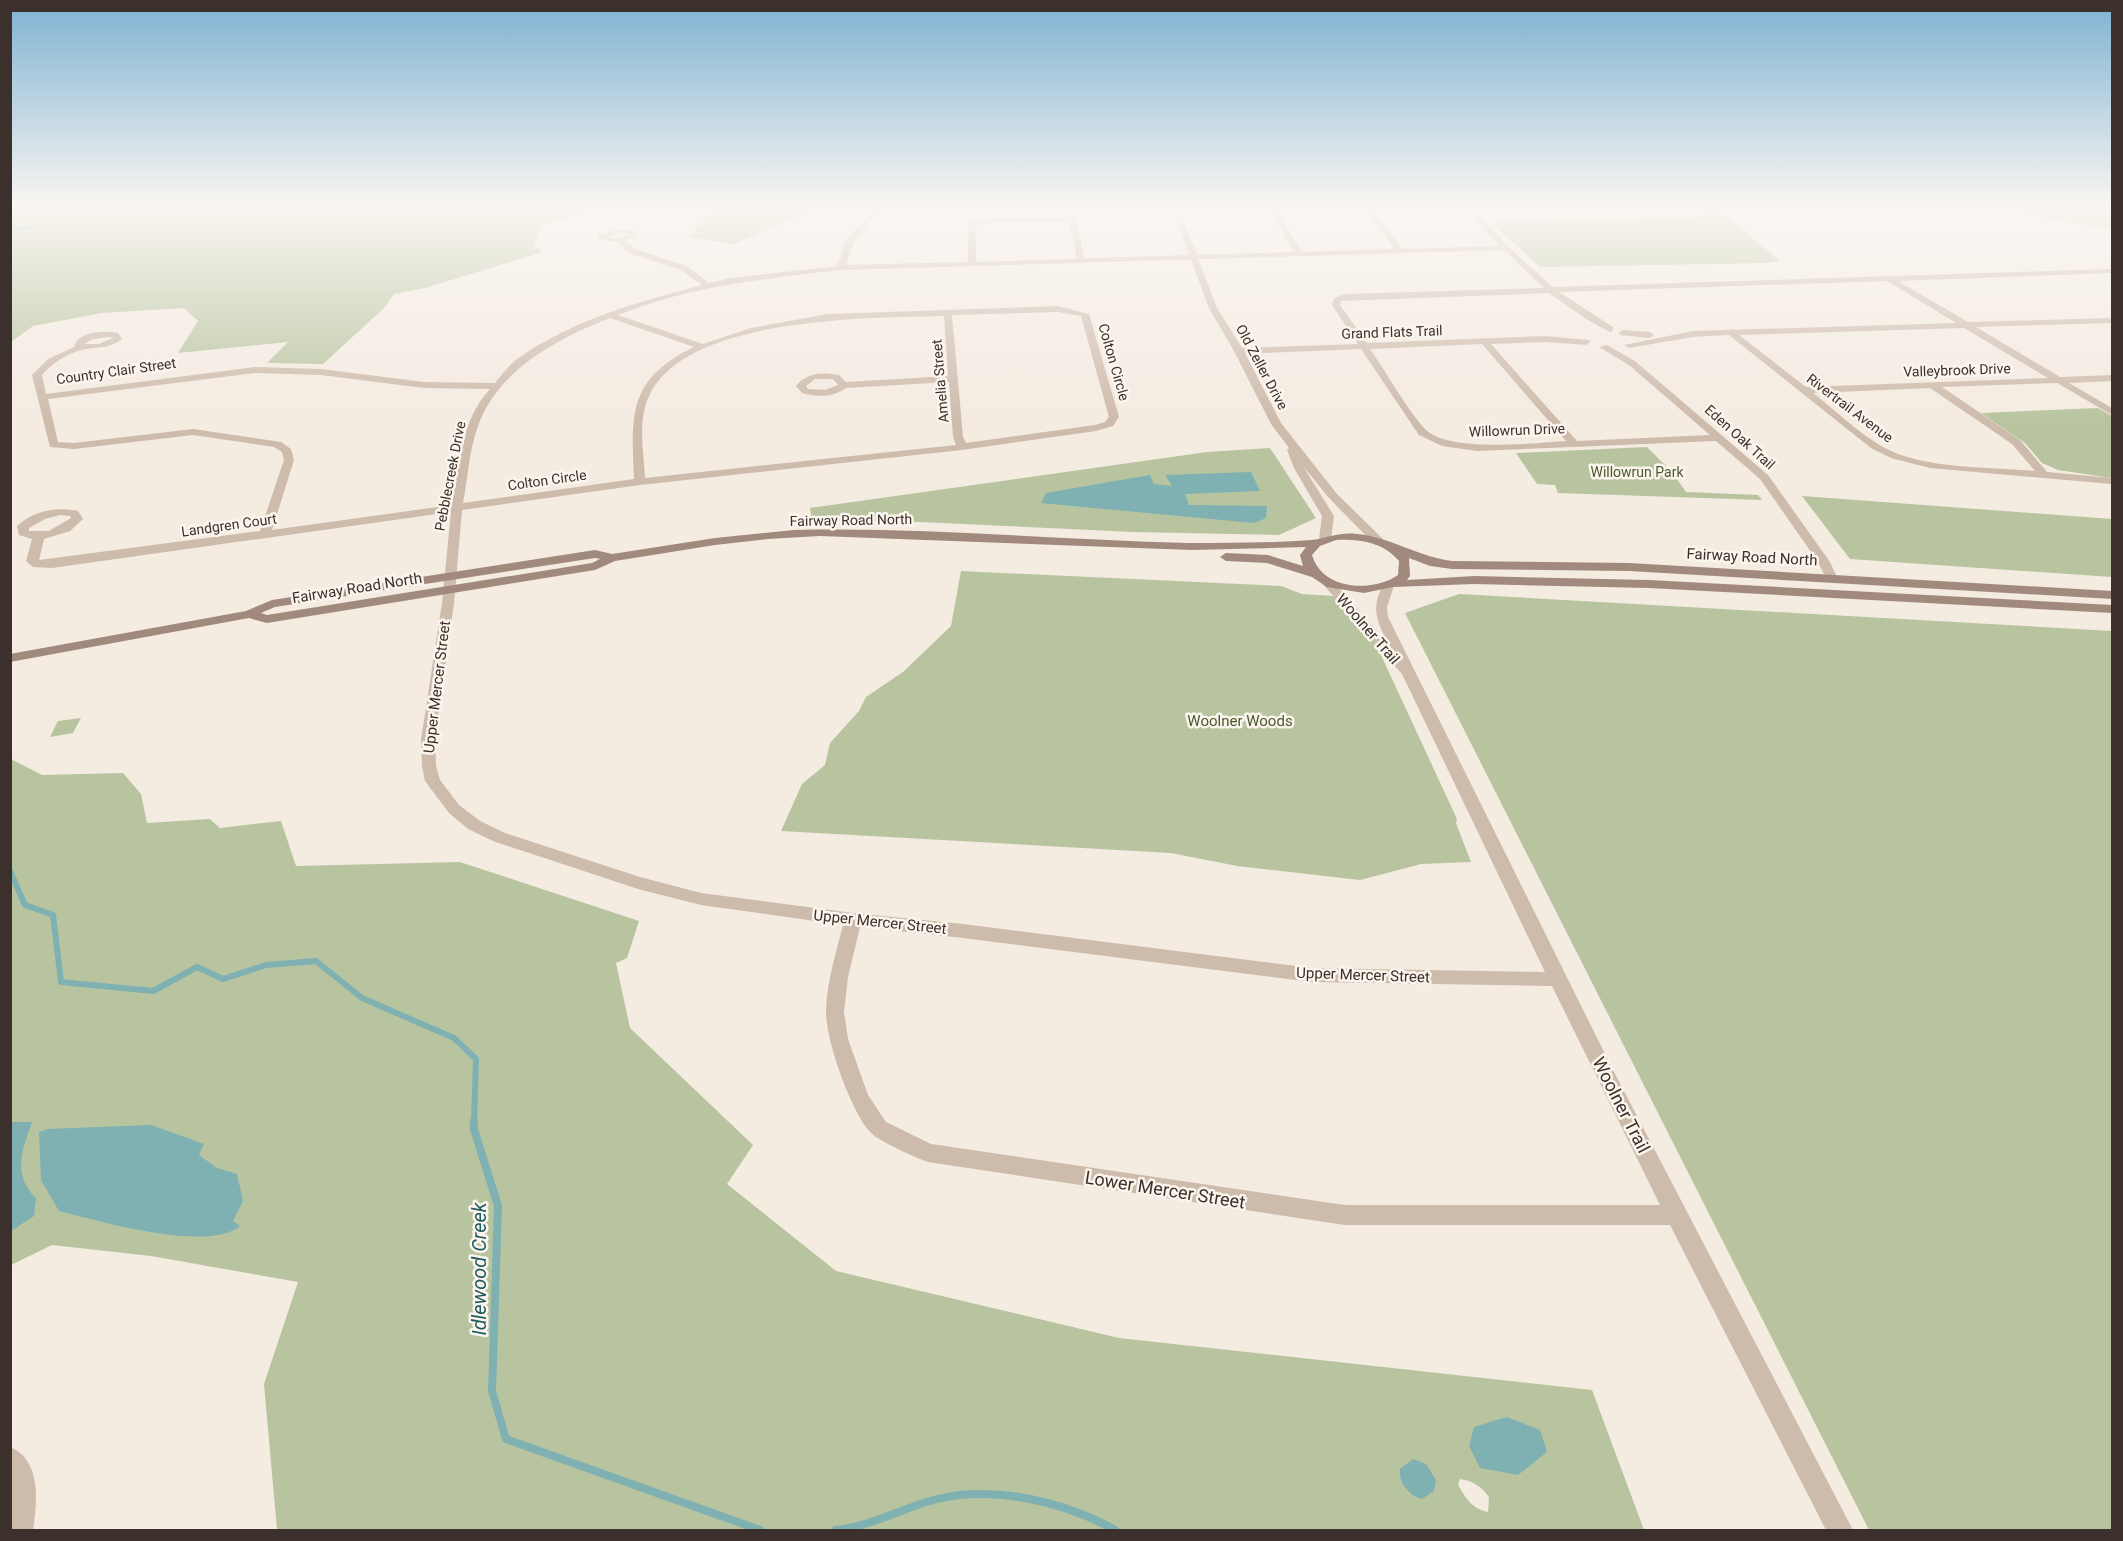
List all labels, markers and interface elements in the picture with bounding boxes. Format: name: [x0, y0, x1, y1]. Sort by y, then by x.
street label: Colton Circle: [1095, 322, 1133, 402]
street label: Old Zeller Drive: [1233, 322, 1291, 412]
street label: Grand Flats Trail: [1341, 322, 1443, 342]
street label: Amelia Street: [928, 338, 952, 423]
street label: Country Clair Street: [55, 355, 177, 387]
street label: Valleybrook Drive: [1903, 360, 2011, 380]
street label: Rivertrail Avenue: [1804, 370, 1896, 446]
street label: Eden Oak Trail: [1702, 401, 1778, 473]
street label: Pebblecreek Drive: [432, 420, 468, 532]
street label: Willowrun Drive: [1469, 420, 1565, 440]
park label: Willowrun Park: [1590, 464, 1684, 480]
street label: Colton Circle: [507, 467, 587, 493]
street label: Landgren Court: [180, 510, 278, 540]
street label: Fairway Road North: [790, 511, 912, 529]
street label: Fairway Road North: [1686, 545, 1818, 569]
street label: Fairway Road North: [291, 569, 423, 607]
street label: Woolner Trail: [1333, 590, 1403, 668]
street label: Upper Mercer Street: [420, 620, 454, 754]
park label: Woolner Woods: [1187, 712, 1293, 730]
street label: Upper Mercer Street: [813, 906, 947, 938]
street label: Upper Mercer Street: [1296, 964, 1430, 986]
street label: Woolner Trail: [1588, 1053, 1655, 1156]
street label: Lower Mercer Street: [1084, 1166, 1247, 1213]
water label: Idlewood Creek: [467, 1201, 491, 1336]

